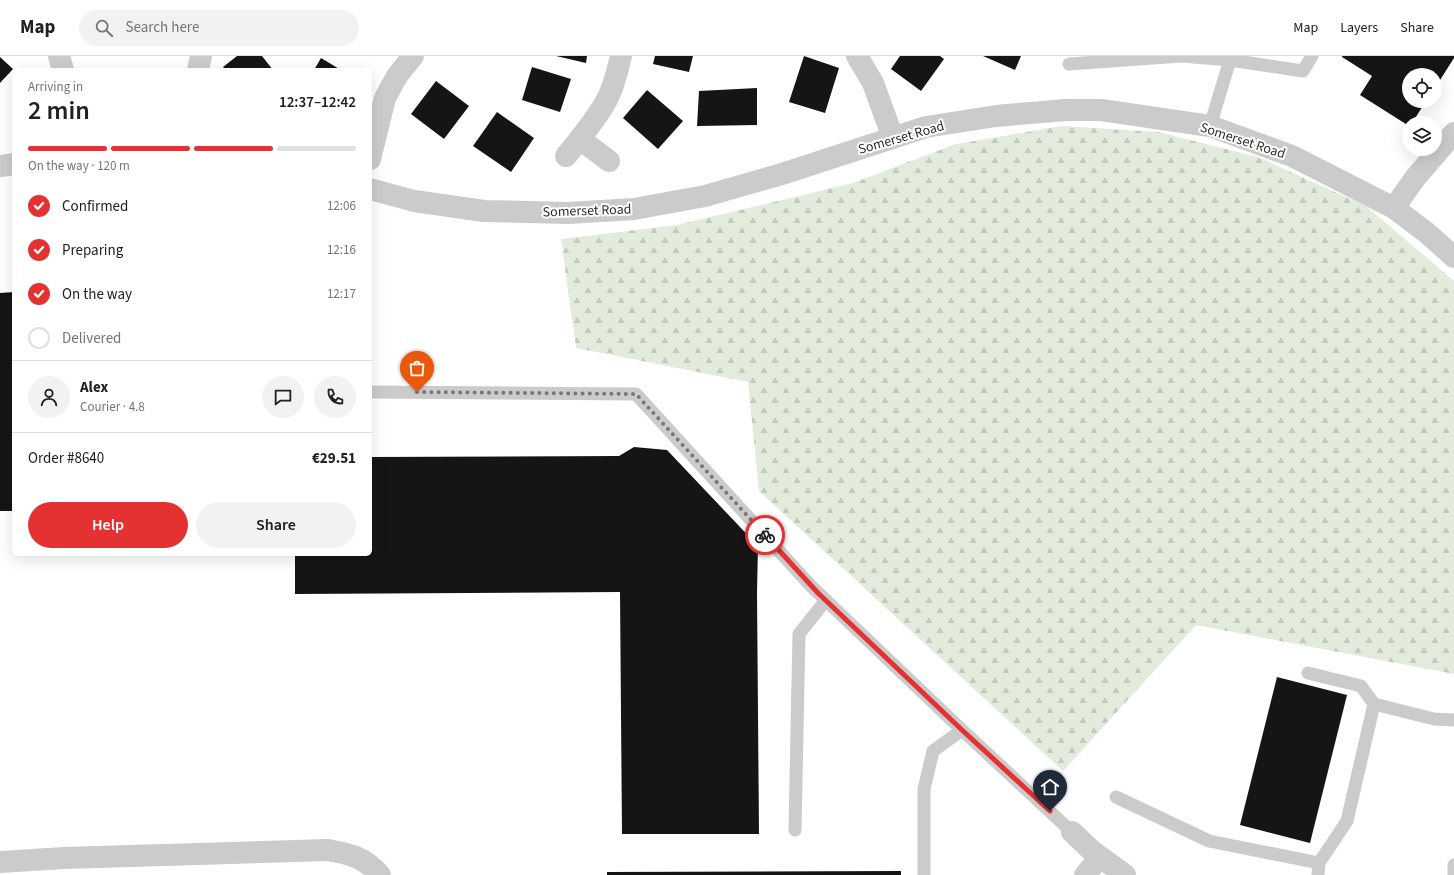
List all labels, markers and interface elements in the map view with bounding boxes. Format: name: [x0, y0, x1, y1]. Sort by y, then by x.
search box: [79, 10, 359, 46]
text: Map: [20, 14, 55, 41]
icon: search: [93, 17, 115, 39]
text: Search here: [125, 17, 199, 38]
text: Map: [1293, 18, 1318, 38]
text: Layers: [1340, 18, 1378, 38]
text: Share: [1400, 18, 1434, 38]
map controls: [1402, 68, 1442, 156]
button: locate: [1402, 68, 1442, 108]
text: Arriving in: [28, 78, 83, 96]
text: 2 min: [28, 92, 90, 129]
text: 12:37–12:42: [279, 92, 356, 113]
street label: Somerset Road: [856, 116, 947, 160]
button: layers: [1402, 116, 1442, 156]
street label: Somerset Road: [1197, 118, 1288, 164]
text: On the way · 120 m: [28, 157, 130, 175]
icon: check: [28, 195, 50, 217]
text: Confirmed: [62, 196, 128, 217]
text: 12:06: [327, 197, 356, 215]
street label: Somerset Road: [542, 199, 632, 223]
icon: check: [28, 239, 50, 261]
text: Preparing: [62, 240, 123, 261]
text: 12:16: [327, 241, 356, 259]
icon: check: [28, 283, 50, 305]
text: On the way: [62, 284, 132, 305]
text: 12:17: [327, 285, 356, 303]
text: Delivered: [62, 328, 121, 349]
pin: [400, 351, 434, 392]
icon: bag: [406, 357, 428, 379]
button: person: [28, 376, 70, 418]
button: chat: [262, 376, 304, 418]
button: phone: [314, 376, 356, 418]
text: Alex: [80, 377, 108, 398]
text: Courier · 4.8: [80, 398, 145, 416]
text: Order #8640: [28, 448, 104, 469]
text: €29.51: [312, 448, 356, 469]
button: Help: [28, 502, 188, 548]
button: Share: [196, 502, 356, 548]
courier: [745, 515, 785, 555]
icon: bike: [754, 524, 776, 546]
pin: [1033, 770, 1067, 811]
icon: home: [1039, 776, 1061, 798]

